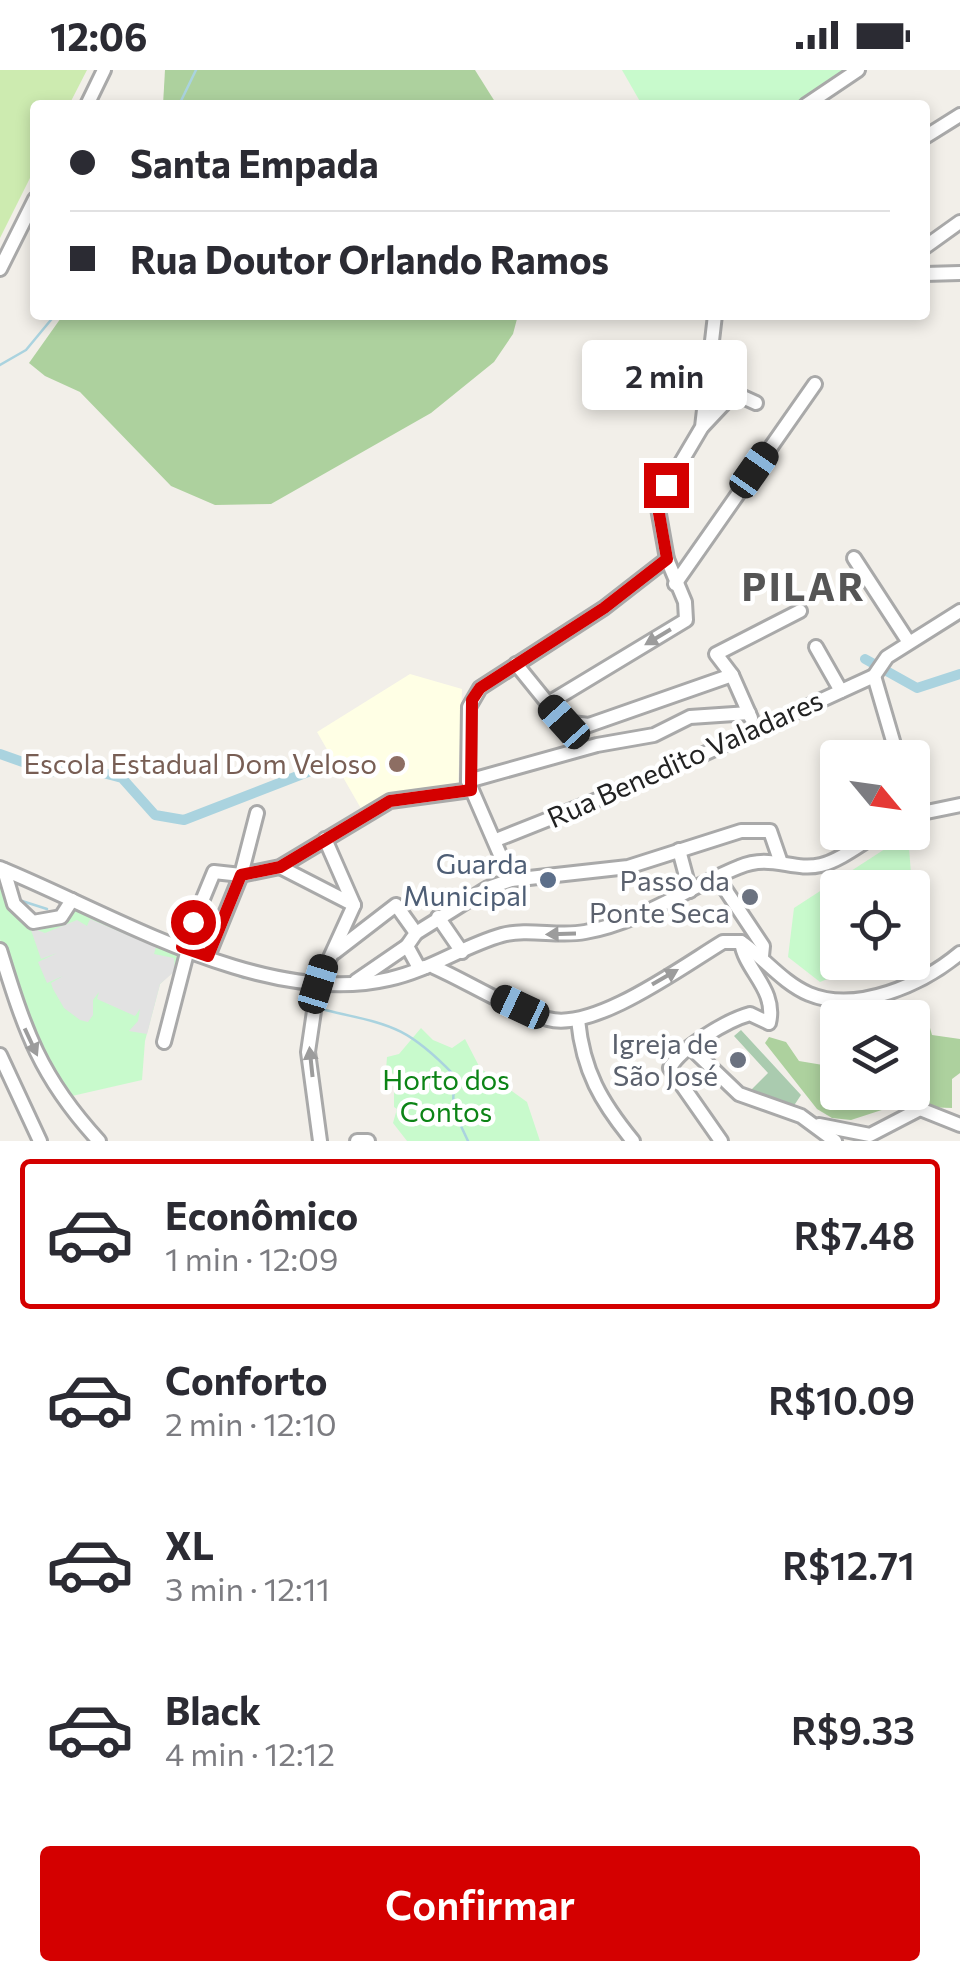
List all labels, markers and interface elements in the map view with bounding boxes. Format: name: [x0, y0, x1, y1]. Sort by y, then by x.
text: 12:06: [50, 12, 148, 59]
text: Santa Empada: [130, 139, 379, 186]
text: Rua Doutor Orlando Ramos: [130, 235, 609, 282]
callout: 2 min: [584, 340, 748, 410]
text: 2 min: [625, 355, 704, 395]
car: [725, 437, 783, 503]
route end: [644, 463, 689, 508]
district label: PILAR: [742, 562, 866, 609]
one-way arrow: [644, 628, 672, 645]
street label: Rua Benedito Valadares: [542, 682, 828, 834]
car: [533, 690, 595, 754]
north arrow: [820, 740, 930, 850]
map controls: [820, 740, 930, 1110]
place label: Escola Estadual Dom Veloso: [24, 746, 377, 780]
marker: Escola Estadual Dom Veloso: [386, 753, 408, 775]
place label: Guarda Municipal: [403, 846, 528, 912]
place label: Passo da Ponte Seca: [589, 863, 730, 929]
marker: Guarda Municipal: [537, 869, 559, 891]
button: locate: [820, 870, 930, 980]
marker: Passo da Ponte Seca: [739, 886, 761, 908]
route start: [171, 900, 216, 945]
one-way arrow: [545, 926, 577, 942]
car: [295, 951, 341, 1017]
one-way arrow: [651, 968, 679, 986]
car: [486, 981, 554, 1033]
button: layers: [820, 1000, 930, 1110]
place label: Igreja de São José: [611, 1026, 718, 1092]
one-way arrow: [22, 1028, 39, 1057]
one-way arrow: [303, 1046, 319, 1078]
marker: Igreja de São José: [727, 1049, 749, 1071]
park label: Horto dos Contos: [382, 1062, 510, 1128]
icon: car: [45, 1189, 135, 1279]
text: Econômico: [165, 1191, 358, 1238]
text: R$7.48: [794, 1211, 915, 1258]
text: 1 min · 12:09: [165, 1238, 338, 1278]
icon: car: [45, 1354, 135, 1444]
text: Conforto: [165, 1356, 328, 1403]
text: R$10.09: [768, 1376, 915, 1423]
text: 2 min · 12:10: [165, 1403, 337, 1443]
icon: car: [45, 1519, 135, 1609]
text: XL: [165, 1521, 214, 1568]
text: R$12.71: [782, 1541, 915, 1588]
text: 3 min · 12:11: [165, 1568, 330, 1608]
icon: car: [45, 1684, 135, 1774]
text: Black: [165, 1686, 261, 1733]
text: R$9.33: [791, 1706, 915, 1753]
text: 4 min · 12:12: [165, 1733, 335, 1773]
button: Confirmar: [40, 1846, 920, 1961]

